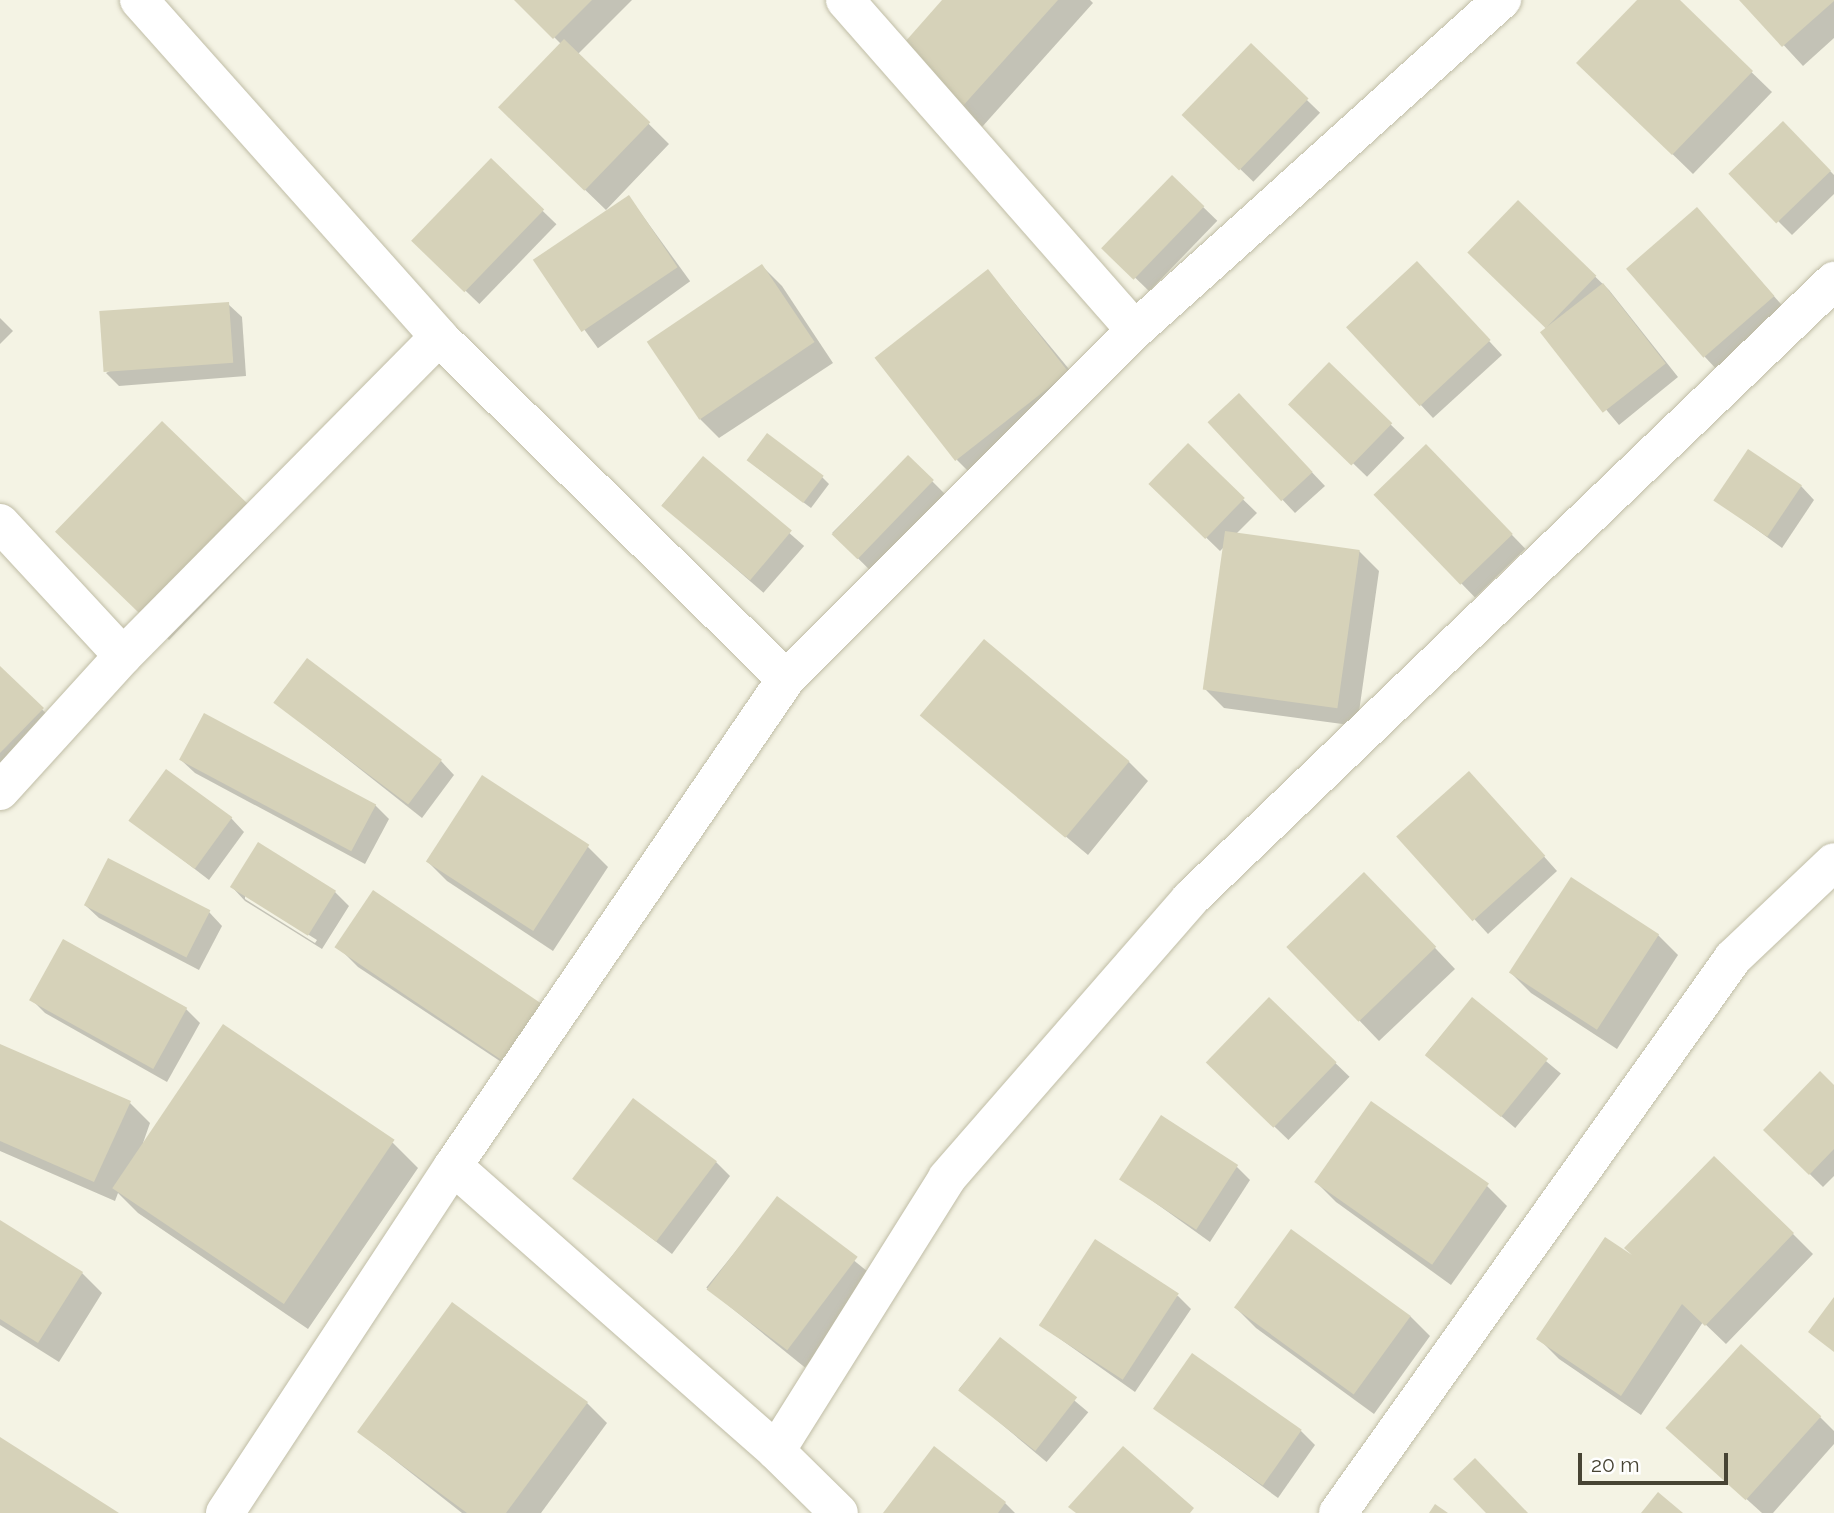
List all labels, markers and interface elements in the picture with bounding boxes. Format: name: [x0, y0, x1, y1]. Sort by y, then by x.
scale bar: [1582, 1440, 1732, 1484]
text: 20 m: [1591, 1452, 1639, 1477]

